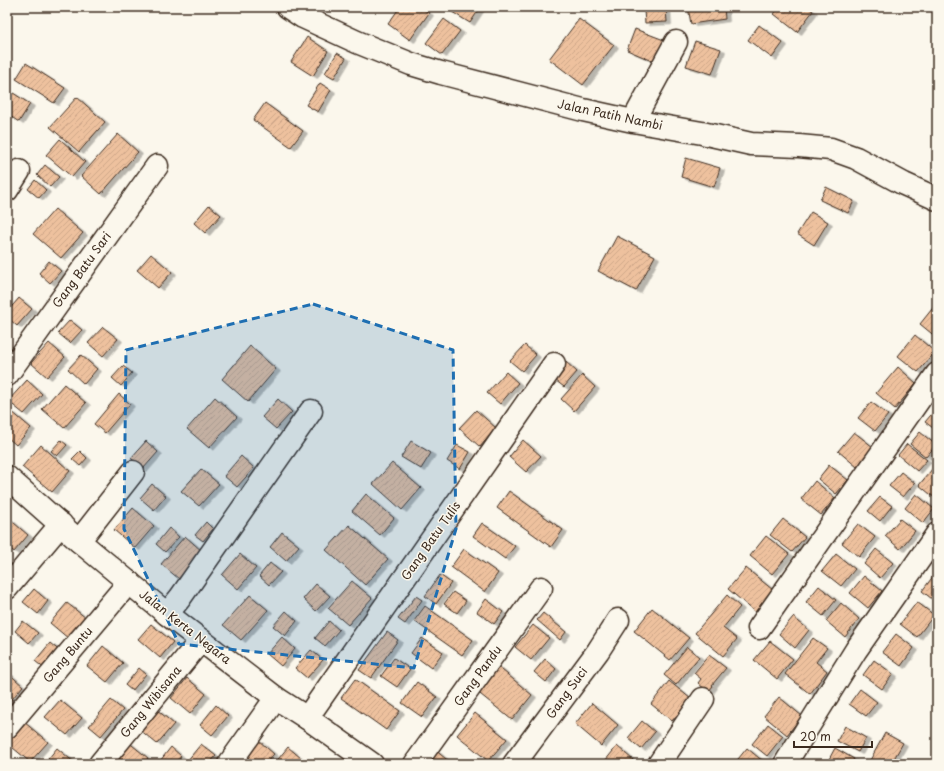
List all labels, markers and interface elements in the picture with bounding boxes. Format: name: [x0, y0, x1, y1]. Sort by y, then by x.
street label: Jalan Patih Nambi: [556, 94, 664, 134]
street label: Gang Batu Sari: [47, 228, 115, 311]
street label: Gang Batu Tulis: [396, 497, 464, 584]
street label: Jalan Kerta Negara: [136, 585, 236, 668]
street label: Gang Buntu: [38, 622, 96, 686]
street label: Gang Pandu: [449, 641, 505, 710]
street label: Gang Wibisana: [115, 661, 185, 741]
street label: Gang Suci: [541, 663, 591, 722]
scale bar: [794, 723, 872, 749]
text: 20 m: [800, 727, 831, 745]

